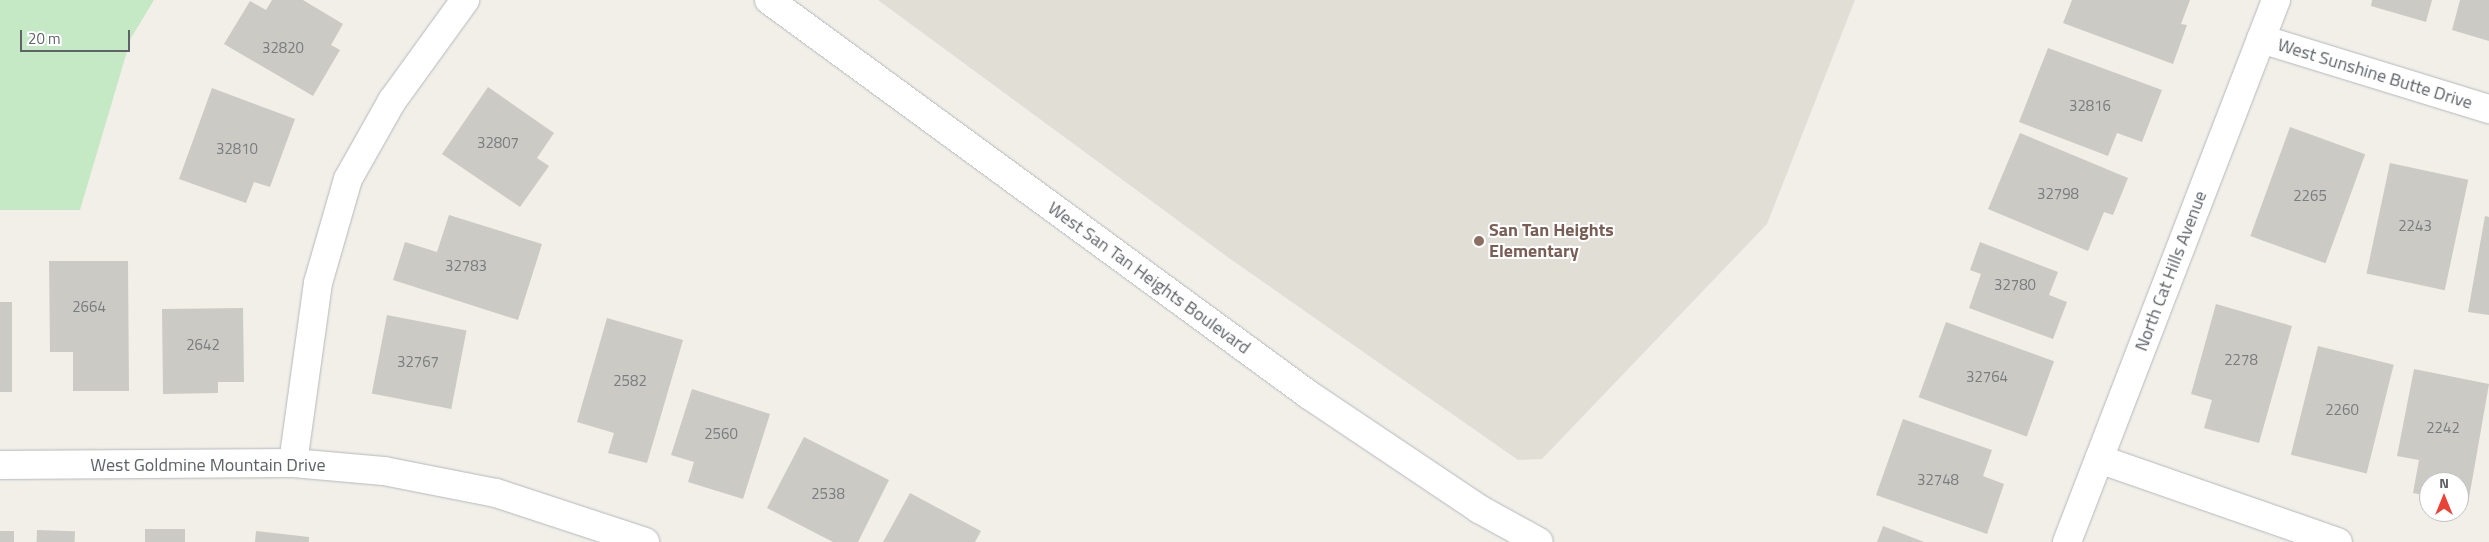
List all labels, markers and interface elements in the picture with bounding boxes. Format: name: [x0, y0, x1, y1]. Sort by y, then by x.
scale bar: [22, 20, 132, 52]
text: 20 m: [28, 27, 61, 50]
street label: West Sunshine Butte Drive: [2275, 34, 2475, 114]
house number: 32820: [262, 39, 304, 57]
house number: 32816: [2069, 97, 2111, 115]
house number: 32807: [477, 134, 519, 152]
house number: 32810: [216, 140, 258, 158]
house number: 32798: [2037, 185, 2079, 203]
house number: 2265: [2293, 187, 2327, 205]
street label: North Cat Hills Avenue: [2130, 188, 2212, 354]
street label: West San Tan Heights Boulevard: [1043, 197, 1255, 359]
house number: 2243: [2398, 217, 2432, 235]
place label: San Tan Heights Elementary: [1489, 220, 1614, 262]
marker: San Tan Heights Elementary: [1473, 235, 1485, 247]
house number: 32783: [445, 257, 487, 275]
house number: 32780: [1994, 276, 2036, 294]
house number: 2664: [72, 298, 106, 316]
house number: 2642: [186, 336, 220, 354]
house number: 2278: [2224, 351, 2258, 369]
house number: 32767: [397, 353, 439, 371]
house number: 32764: [1966, 368, 2008, 386]
house number: 2582: [613, 372, 647, 390]
house number: 2260: [2325, 401, 2359, 419]
house number: 2242: [2426, 419, 2460, 437]
house number: 2560: [704, 425, 738, 443]
street label: West Goldmine Mountain Drive: [90, 454, 326, 476]
house number: 32748: [1917, 471, 1959, 489]
north arrow: [2419, 472, 2469, 522]
text: N: [2439, 472, 2449, 493]
house number: 2538: [811, 485, 845, 503]

